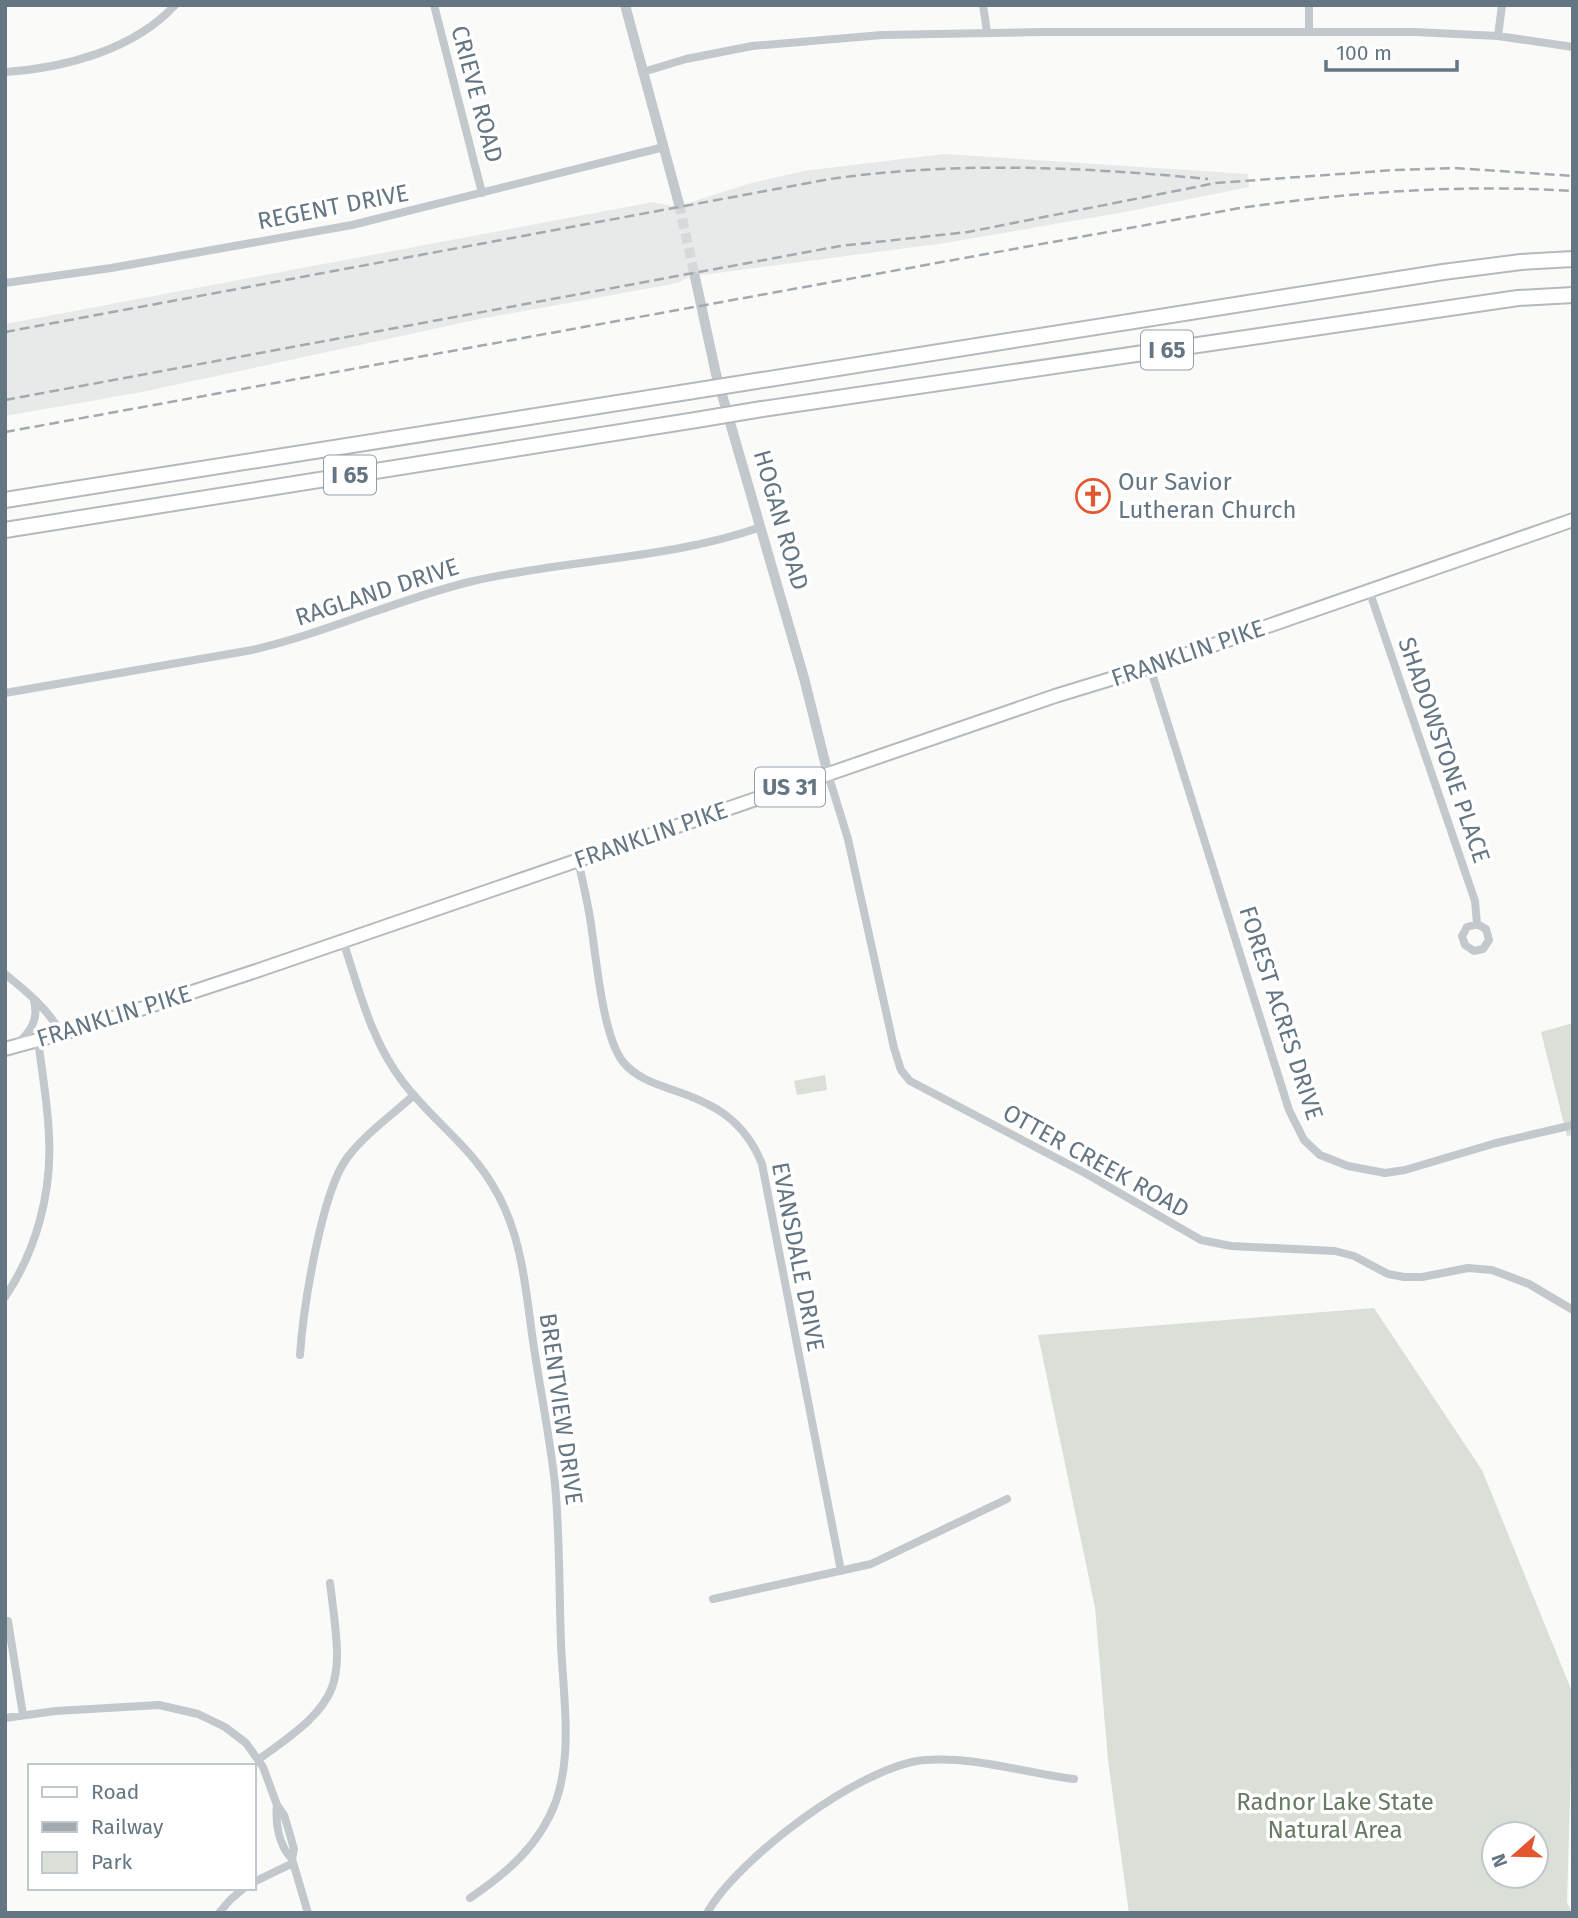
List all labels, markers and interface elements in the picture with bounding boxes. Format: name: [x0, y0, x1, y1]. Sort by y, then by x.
street label: CRIEVE ROAD: [445, 23, 509, 165]
scale bar: [1326, 28, 1457, 72]
text: 100 m: [1336, 40, 1392, 66]
street label: REGENT DRIVE: [255, 179, 411, 235]
road number: I 65: [1141, 330, 1193, 370]
street label: HOGAN ROAD: [748, 447, 814, 593]
road number: I 65: [324, 456, 376, 495]
place label: Our Savior Lutheran Church: [1118, 468, 1297, 524]
church icon: Our Savior Lutheran Church: [1074, 477, 1112, 515]
street label: RAGLAND DRIVE: [292, 552, 462, 632]
street label: FRANKLIN PIKE: [1108, 614, 1268, 692]
street label: SHADOWSTONE PLACE: [1392, 633, 1496, 867]
road number: US 31: [755, 768, 825, 806]
street label: FRANKLIN PIKE: [571, 796, 731, 874]
street label: FOREST ACRES DRIVE: [1233, 903, 1329, 1123]
street label: FRANKLIN PIKE: [33, 979, 195, 1053]
street label: OTTER CREEK ROAD: [998, 1098, 1194, 1224]
street label: EVANSDALE DRIVE: [766, 1160, 830, 1354]
street label: BRENTVIEW DRIVE: [534, 1311, 588, 1507]
legend: [28, 1764, 256, 1890]
text: Road: [91, 1779, 139, 1805]
park label: Radnor Lake State Natural Area: [1236, 1788, 1434, 1844]
text: Railway: [91, 1814, 164, 1840]
north arrow: [1480, 1820, 1550, 1890]
text: Park: [91, 1849, 133, 1875]
text: N: [1487, 1851, 1512, 1871]

